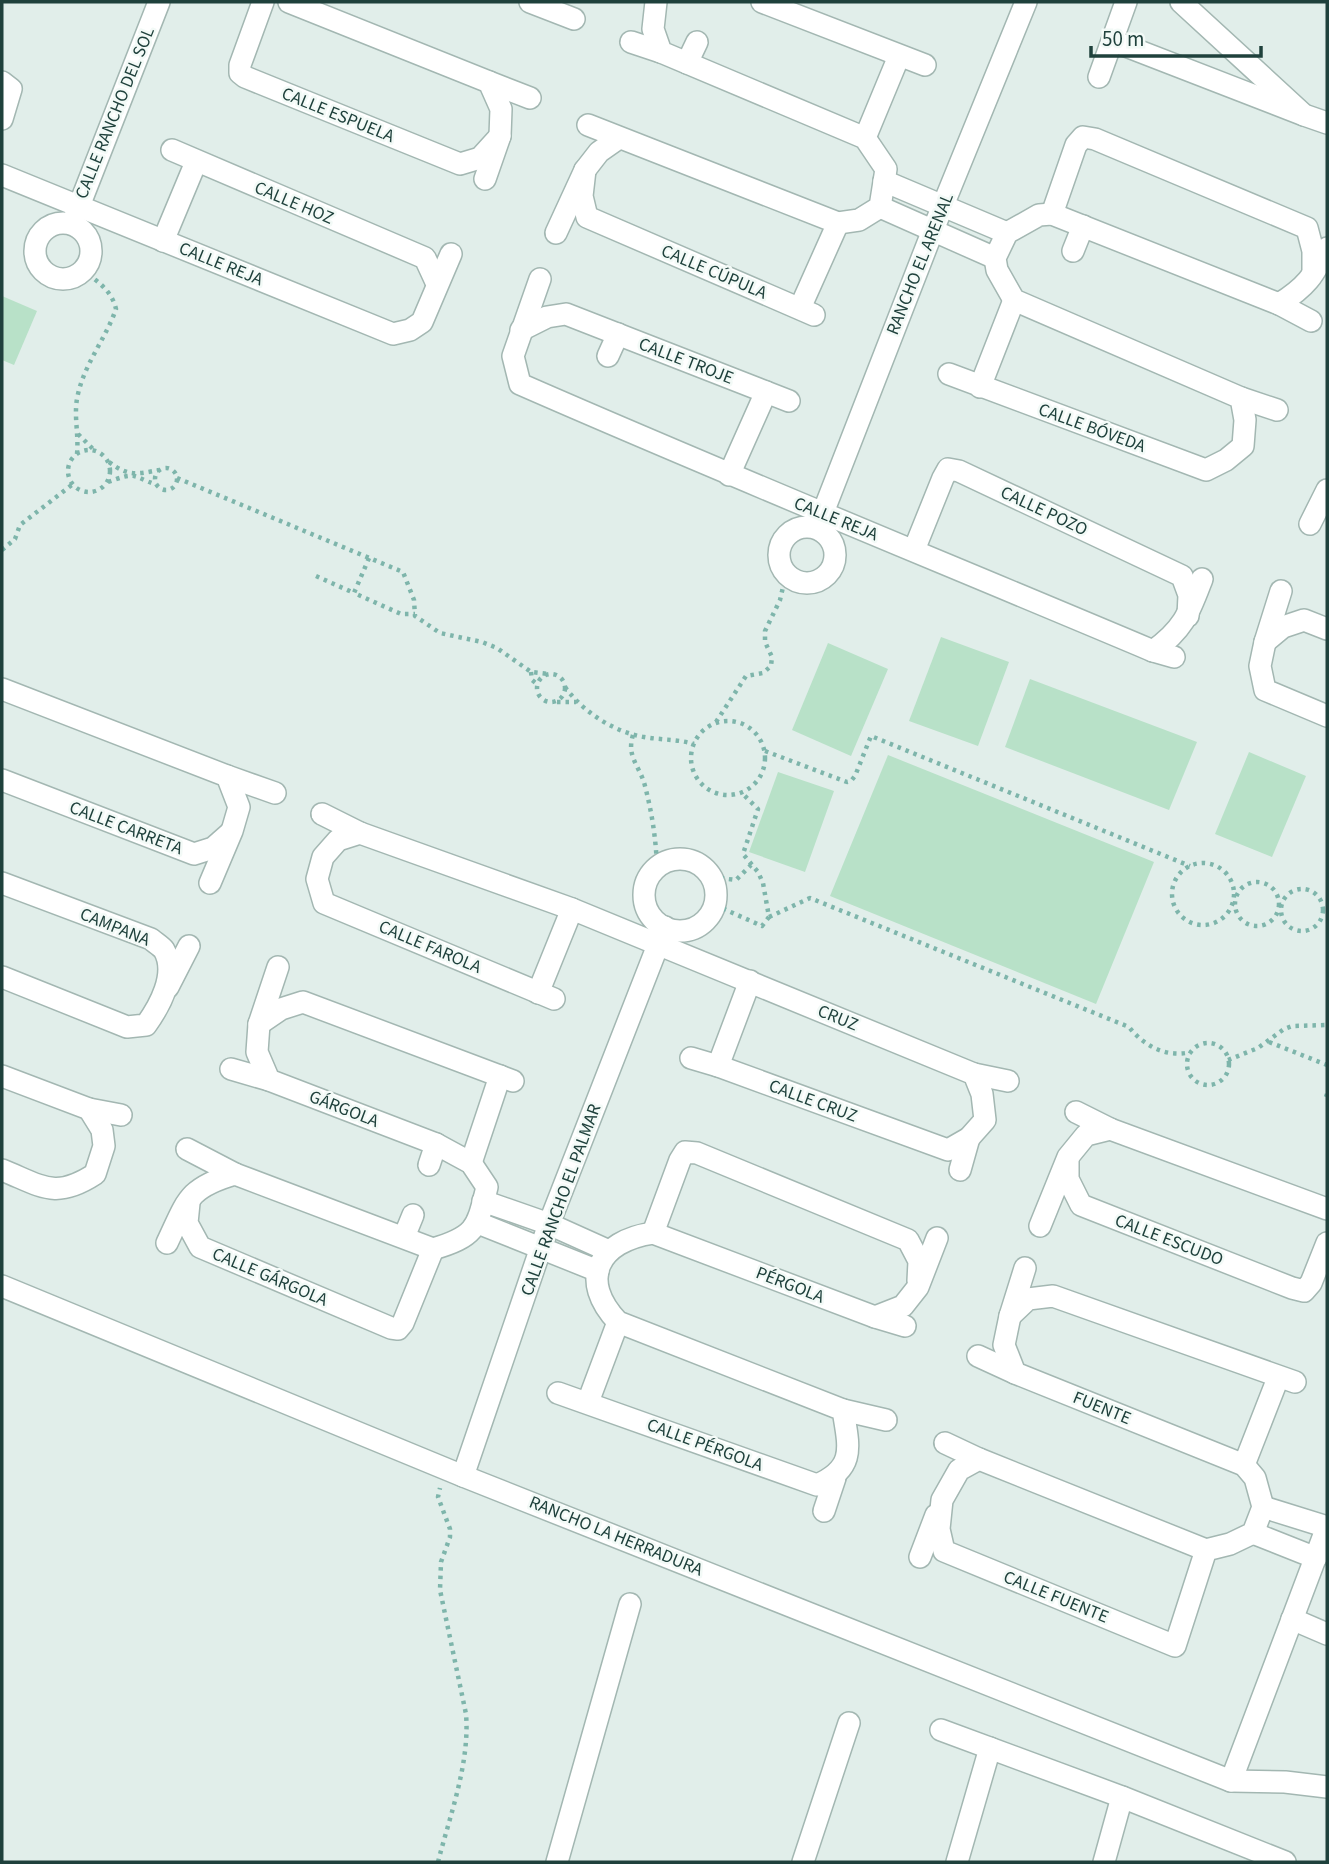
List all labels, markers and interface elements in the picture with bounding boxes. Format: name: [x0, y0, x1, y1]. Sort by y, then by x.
scale bar: [1091, 14, 1261, 58]
street label: CALLE RANCHO DEL SOL: [69, 23, 161, 203]
text: 50 m: [1102, 24, 1144, 54]
street label: CALLE ESPUELA: [278, 81, 398, 149]
street label: CALLE HOZ: [251, 175, 337, 231]
street label: RANCHO EL ARENAL: [880, 189, 960, 339]
street label: CALLE REJA: [175, 236, 267, 292]
street label: CALLE CÚPULA: [657, 238, 771, 306]
street label: CALLE TROJE: [635, 331, 737, 391]
street label: CALLE BÓVEDA: [1035, 397, 1149, 459]
street label: CALLE POZO: [996, 480, 1092, 542]
street label: CALLE REJA: [790, 491, 882, 547]
street label: CALLE CARRETA: [66, 795, 186, 861]
street label: CAMPANA: [76, 902, 154, 952]
street label: CALLE FAROLA: [375, 914, 485, 980]
street label: CRUZ: [814, 999, 862, 1037]
street label: CALLE CRUZ: [765, 1073, 861, 1129]
street label: GÁRGOLA: [306, 1084, 383, 1134]
street label: CALLE RANCHO EL PALMAR: [515, 1101, 607, 1299]
street label: CALLE ESCUDO: [1111, 1208, 1227, 1272]
street label: CALLE GÁRGOLA: [208, 1241, 332, 1313]
street label: PÉRGOLA: [752, 1261, 828, 1310]
street label: FUENTE: [1069, 1385, 1135, 1431]
street label: CALLE PÉRGOLA: [643, 1412, 767, 1478]
street label: RANCHO LA HERRADURA: [525, 1490, 707, 1582]
street label: CALLE FUENTE: [1000, 1565, 1112, 1629]

